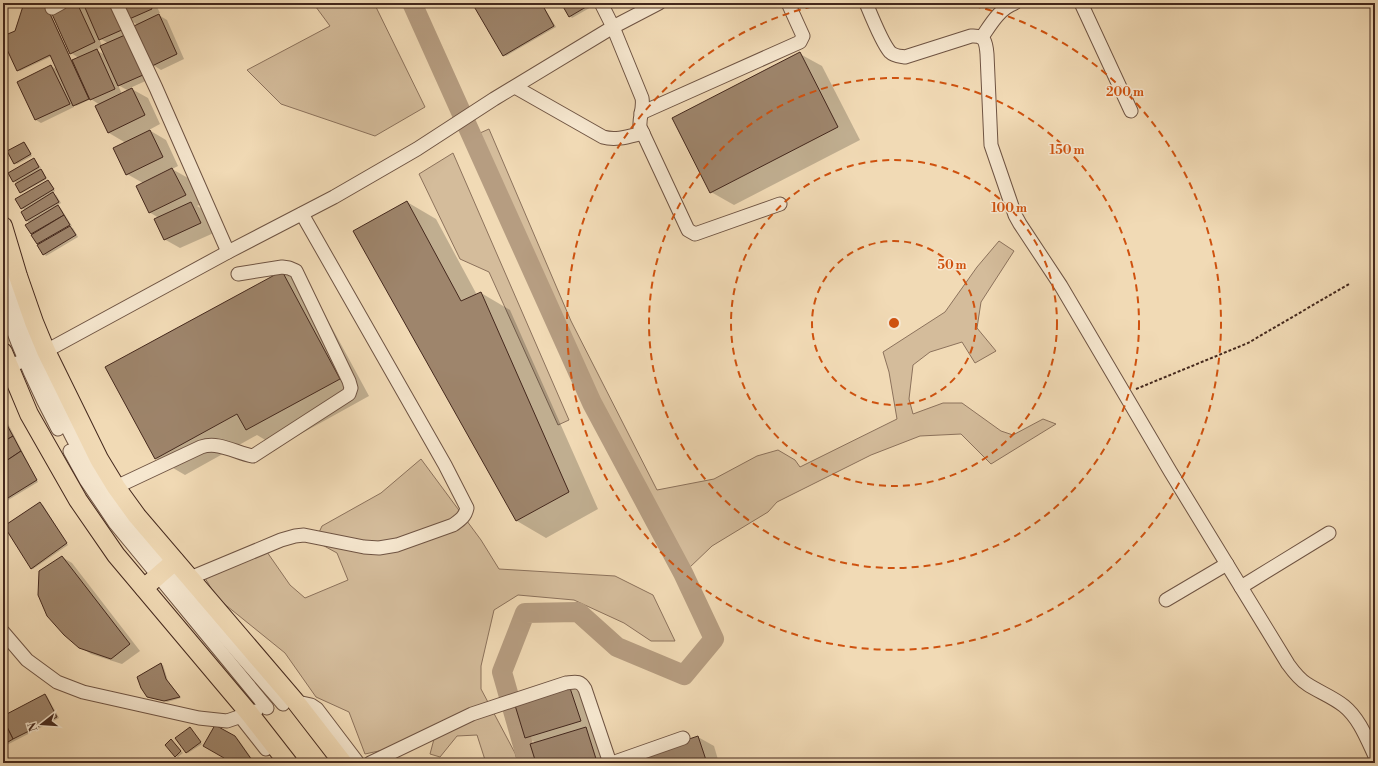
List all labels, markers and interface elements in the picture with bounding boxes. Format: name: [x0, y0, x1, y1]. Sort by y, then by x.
text: 200 m: [1106, 85, 1144, 100]
text: 150 m: [1050, 143, 1084, 158]
text: 100 m: [991, 201, 1027, 216]
text: 50 m: [937, 258, 967, 273]
centre of rings: [887, 316, 901, 330]
north arrow: [22, 704, 62, 744]
text: N: [25, 720, 41, 733]

